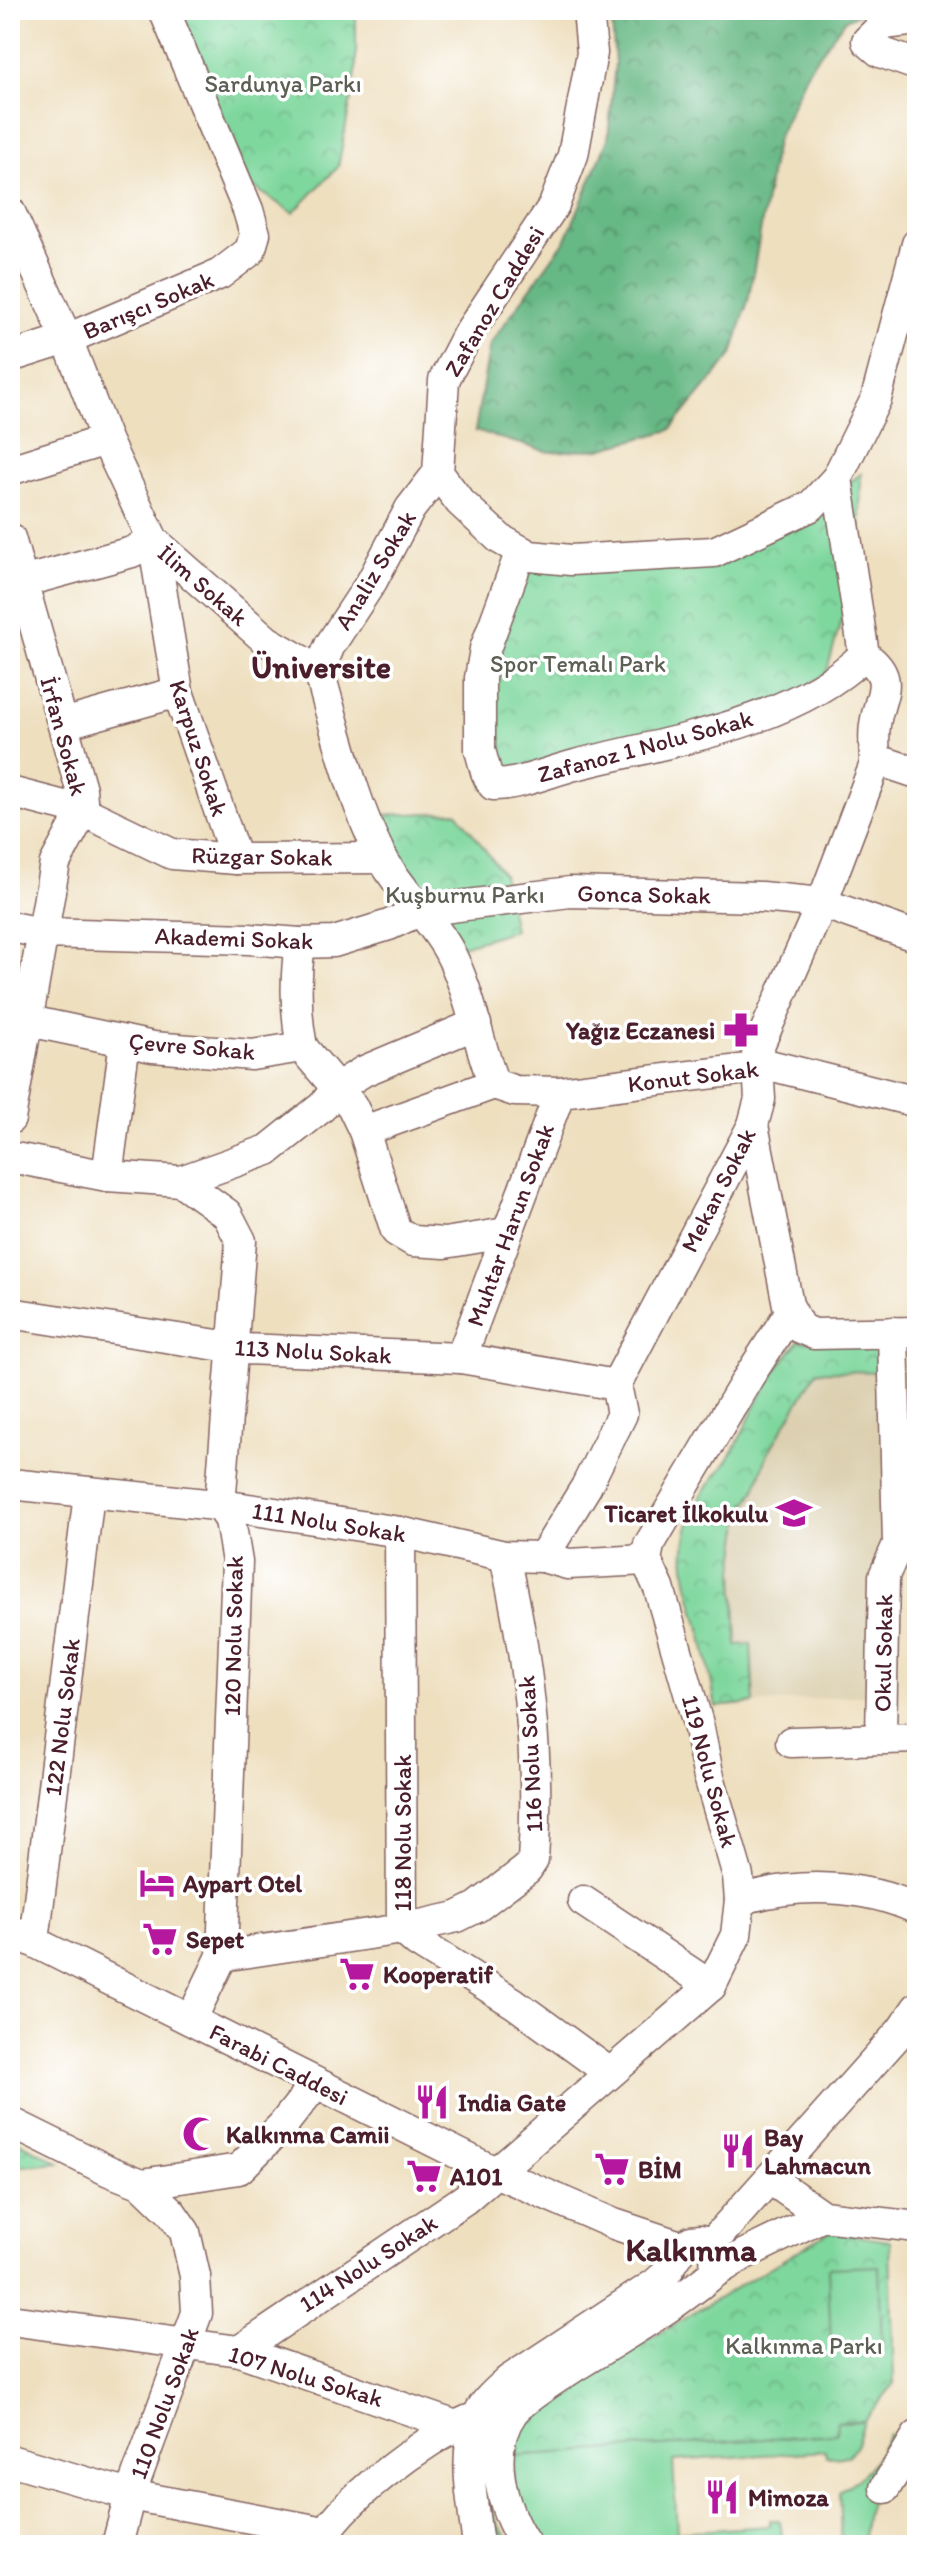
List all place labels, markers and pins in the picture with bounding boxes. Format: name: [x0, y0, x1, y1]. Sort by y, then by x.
pharmacy icon: Yağız Eczanesi: [722, 1011, 760, 1049]
place label: Yağız Eczanesi: [565, 1016, 715, 1046]
school or university icon: Ticaret İlkokulu: [775, 1494, 813, 1532]
place label: Ticaret İlkokulu: [603, 1499, 769, 1528]
hotel icon: Aypart Otel: [138, 1864, 176, 1902]
place label: Aypart Otel: [182, 1869, 302, 1899]
supermarket icon: Sepet: [141, 1920, 179, 1958]
place label: Sepet: [186, 1925, 244, 1955]
supermarket icon: Kooperatif: [338, 1955, 376, 1993]
place label: Kooperatif: [383, 1960, 494, 1990]
restaurant icon: India Gate: [413, 2083, 451, 2121]
place label: India Gate: [458, 2088, 566, 2117]
mosque icon: Kalkınma Camii: [181, 2115, 219, 2153]
place label: Kalkınma Camii: [226, 2120, 390, 2149]
place label: Bay Lahmacun: [764, 2123, 871, 2180]
restaurant icon: Bay Lahmacun: [719, 2132, 757, 2170]
supermarket icon: BİM: [593, 2150, 631, 2188]
place label: BİM: [638, 2155, 682, 2184]
supermarket icon: A101: [405, 2157, 443, 2195]
place label: A101: [449, 2162, 503, 2191]
restaurant icon: Mimoza: [703, 2478, 741, 2516]
place label: Mimoza: [748, 2483, 829, 2512]

